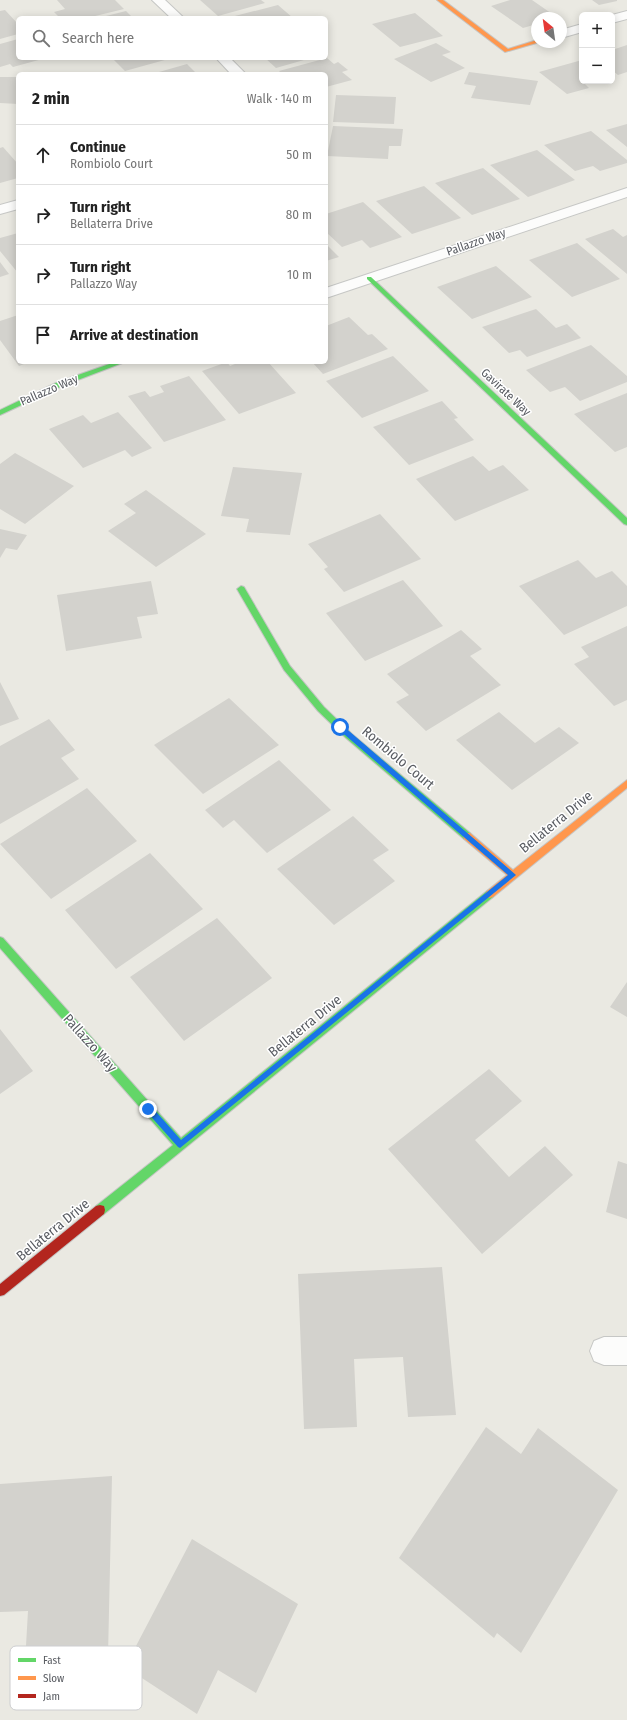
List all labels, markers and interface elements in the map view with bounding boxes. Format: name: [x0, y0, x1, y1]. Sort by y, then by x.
north arrow: [531, 12, 567, 48]
map controls: [579, 12, 615, 84]
button: +: [579, 12, 615, 48]
search box: [16, 16, 328, 60]
icon: search: [30, 27, 52, 49]
text: Search here: [62, 29, 134, 47]
button: −: [579, 48, 615, 84]
text: 2 min: [32, 88, 70, 109]
text: Walk · 140 m: [247, 91, 312, 106]
text: Continue: [70, 138, 126, 156]
icon: ahead: [32, 144, 54, 166]
text: 50 m: [286, 147, 312, 162]
text: Rombiolo Court: [70, 156, 153, 171]
text: Turn right: [70, 198, 131, 216]
icon: right: [32, 204, 54, 226]
text: 80 m: [286, 207, 312, 222]
text: Bellaterra Drive: [70, 216, 153, 231]
street label: Pallazzo Way: [445, 225, 508, 259]
text: Turn right: [70, 258, 131, 276]
icon: right: [32, 264, 54, 286]
text: 10 m: [287, 267, 312, 282]
text: Pallazzo Way: [70, 276, 137, 291]
icon: arrive: [32, 324, 54, 346]
text: Arrive at destination: [70, 326, 198, 344]
street label: Gavirate Way: [478, 365, 534, 419]
street label: Pallazzo Way: [18, 371, 81, 409]
route start: [331, 718, 349, 736]
street label: Rombiolo Court: [358, 723, 438, 793]
street label: Bellaterra Drive: [516, 787, 596, 857]
street label: Bellaterra Drive: [265, 991, 345, 1061]
street label: Pallazzo Way: [60, 1011, 121, 1076]
route end: [139, 1100, 157, 1118]
street label: Bellaterra Drive: [13, 1195, 93, 1265]
legend: [10, 1646, 142, 1710]
text: Fast: [43, 1654, 61, 1667]
text: Slow: [43, 1672, 64, 1685]
text: Jam: [43, 1690, 60, 1703]

